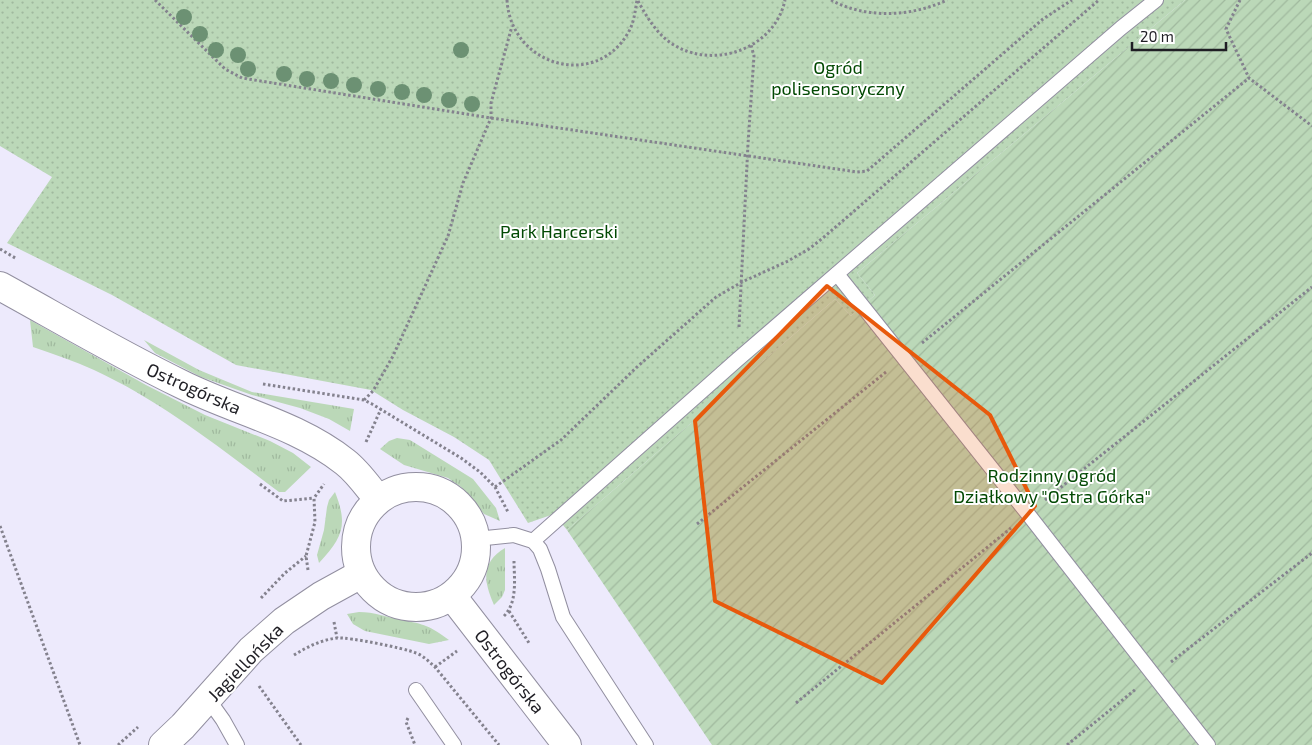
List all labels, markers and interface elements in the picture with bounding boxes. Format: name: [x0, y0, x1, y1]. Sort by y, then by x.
scale bar: [1132, 20, 1226, 52]
text: 20 m: [1140, 27, 1174, 45]
park label: Ogród polisensoryczny: [771, 56, 905, 99]
park label: Park Harcerski: [500, 220, 618, 242]
street label: Ostrogórska: [143, 357, 245, 419]
park label: Rodzinny Ogród Działkowy "Ostra Górka": [953, 464, 1151, 507]
street label: Jagiellońska: [202, 618, 288, 706]
street label: Ostrogórska: [470, 624, 550, 718]

